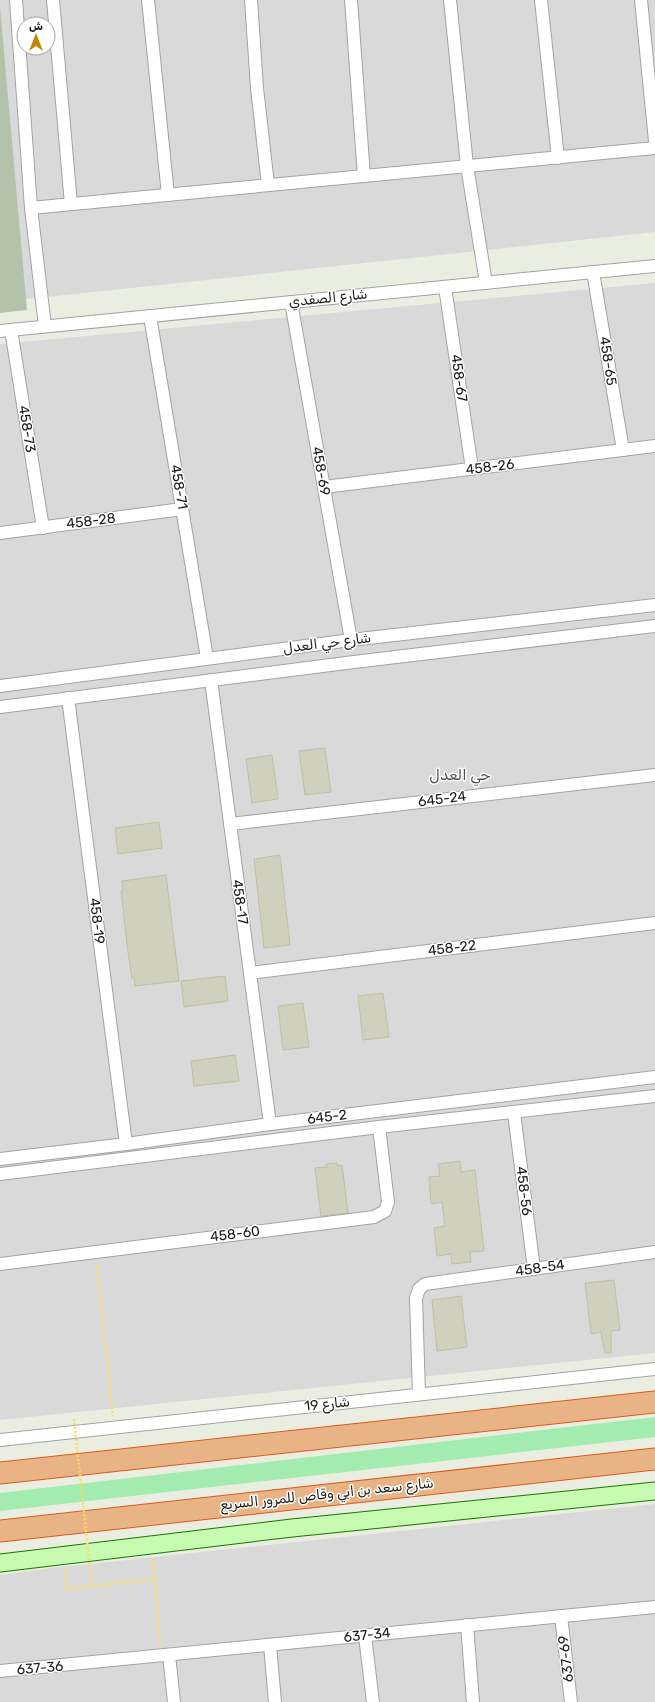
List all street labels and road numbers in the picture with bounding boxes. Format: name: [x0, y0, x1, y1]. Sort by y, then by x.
street label: شارع الصفدي: [288, 285, 368, 313]
street label: 458-65: [596, 335, 620, 387]
street label: 458-67: [447, 353, 471, 403]
street label: 458-73: [15, 404, 39, 454]
street label: 458-69: [308, 445, 334, 497]
street label: 458-26: [465, 456, 515, 478]
street label: 458-71: [167, 463, 191, 511]
street label: 458-28: [66, 510, 117, 532]
street label: شارع حي العدل: [282, 629, 372, 659]
street label: 645-24: [417, 788, 467, 810]
street label: 458-17: [228, 878, 252, 926]
street label: 458-19: [86, 897, 108, 945]
street label: 458-22: [427, 937, 477, 959]
street label: 645-2: [306, 1106, 348, 1128]
street label: 458-56: [513, 1165, 535, 1217]
street label: 458-60: [209, 1223, 261, 1245]
street label: 458-54: [514, 1256, 566, 1280]
street label: شارع 19: [303, 1393, 351, 1417]
street label: شارع سعد بن ابي وقاص للمرور السريع: [220, 1474, 435, 1516]
street label: 637-34: [343, 1624, 392, 1646]
street label: 637-69: [555, 1635, 577, 1683]
street label: 637-36: [16, 1657, 64, 1679]

